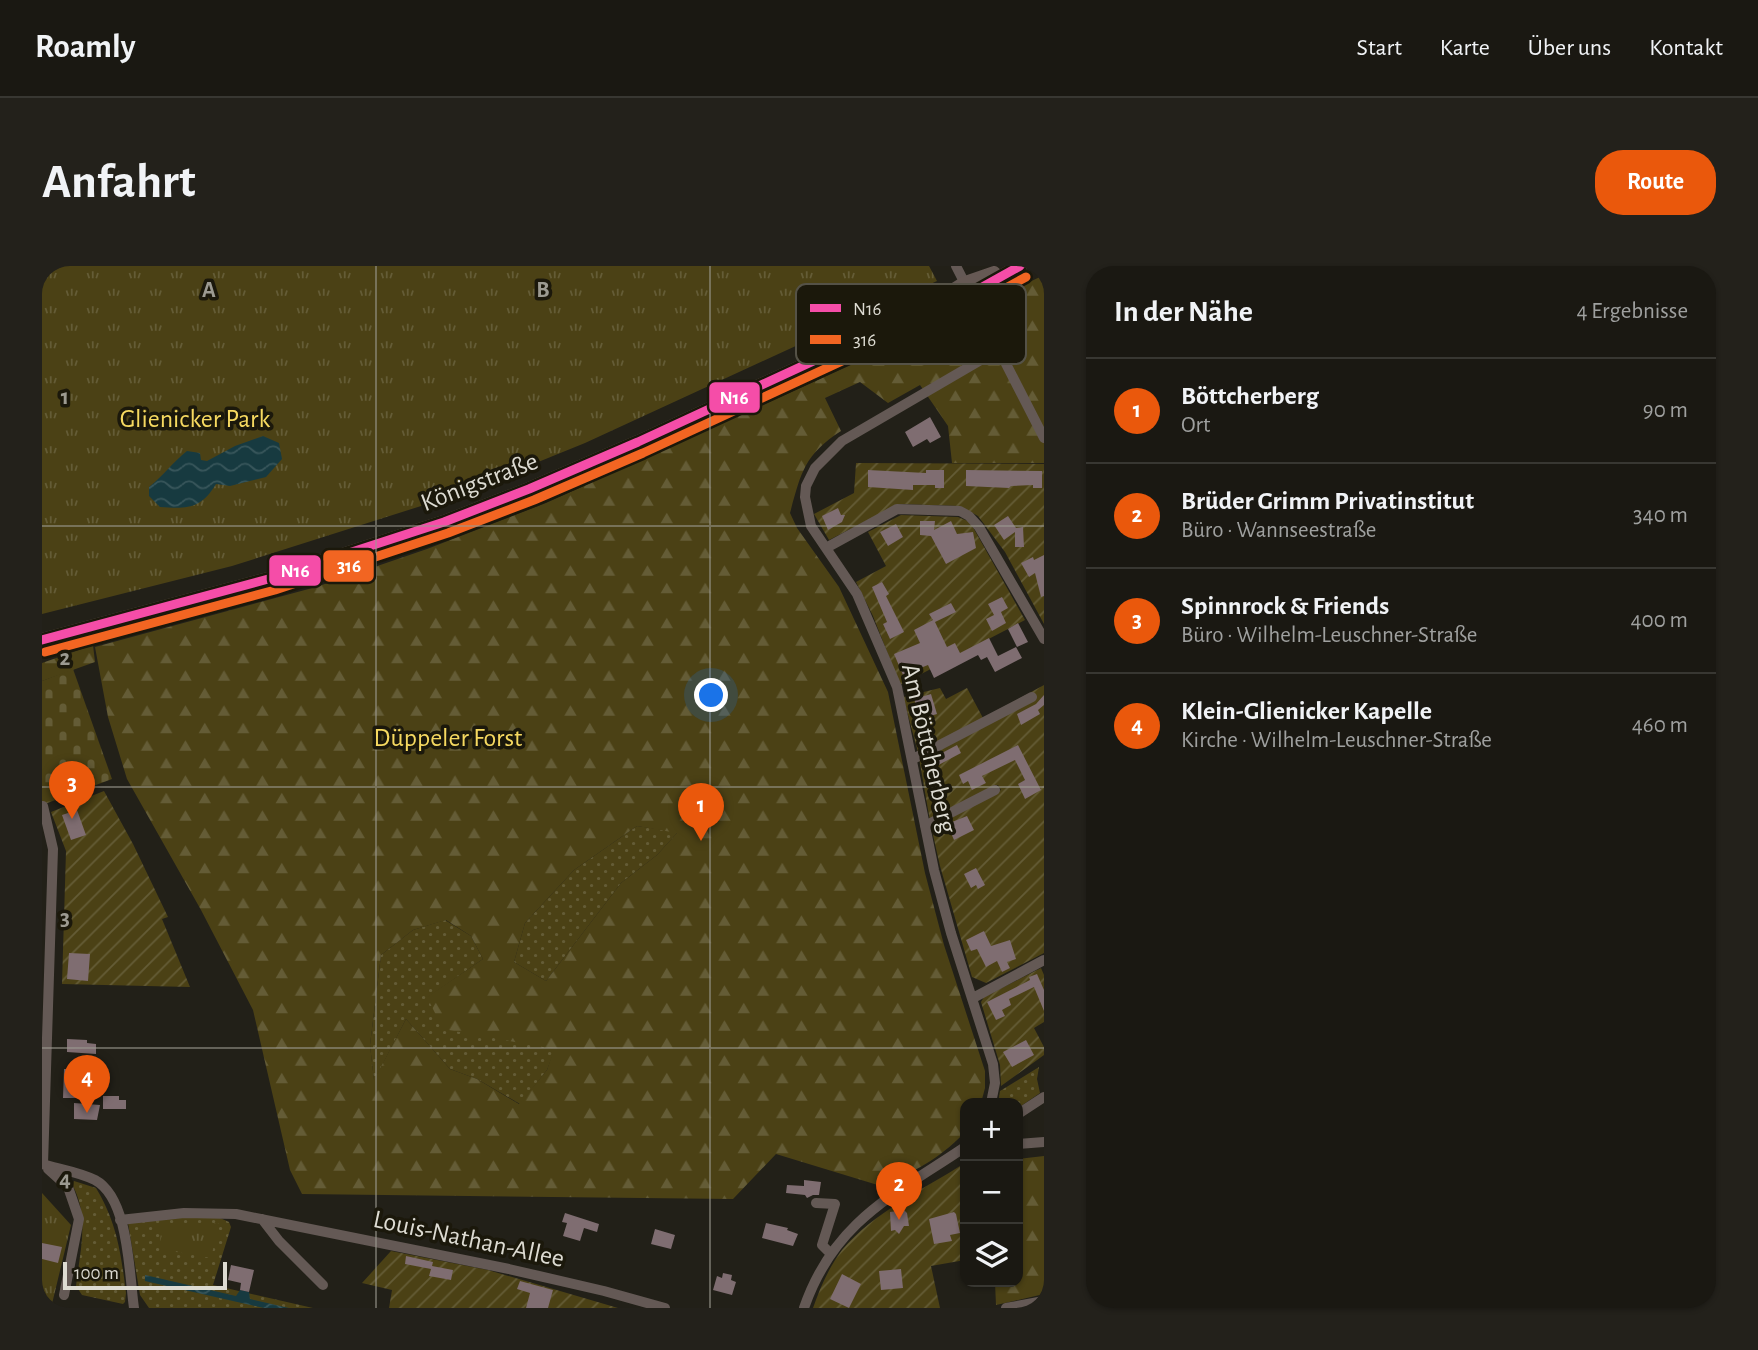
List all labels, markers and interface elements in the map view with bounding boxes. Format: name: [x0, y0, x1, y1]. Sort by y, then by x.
text: Roamly: [35, 31, 135, 64]
text: Start: [1357, 36, 1402, 60]
text: Karte: [1440, 36, 1490, 60]
text: Über uns: [1528, 36, 1611, 60]
text: Kontakt: [1649, 36, 1723, 60]
button: Route: [1595, 150, 1716, 215]
text: Anfahrt: [42, 158, 196, 207]
text: A: [202, 279, 216, 302]
text: B: [536, 279, 550, 302]
legend: [796, 284, 1026, 364]
text: In der Nähe: [1114, 297, 1253, 327]
text: N16: [853, 300, 882, 319]
text: 4 Ergebnisse: [1576, 300, 1688, 323]
text: 316: [853, 331, 876, 350]
line badge: N16: [708, 381, 761, 414]
text: Böttcherberg: [1181, 383, 1319, 409]
text: 1: [61, 386, 69, 409]
text: N16: [719, 389, 749, 408]
text: 1: [1133, 399, 1141, 422]
text: 90 m: [1643, 399, 1688, 422]
park label: Glienicker Park: [120, 406, 271, 432]
text: Ort: [1181, 414, 1210, 437]
street label: Königstraße: [417, 448, 541, 516]
text: Brüder Grimm Privatinstitut: [1181, 488, 1474, 514]
text: 2: [1132, 504, 1142, 527]
text: 340 m: [1633, 504, 1688, 527]
text: Büro · Wannseestraße: [1181, 519, 1376, 542]
line badge: 316: [322, 549, 375, 583]
line badge: N16: [268, 554, 322, 587]
text: 316: [337, 557, 361, 576]
text: N16: [280, 562, 310, 581]
text: Spinnrock & Friends: [1181, 593, 1389, 619]
text: 3: [1132, 609, 1142, 632]
text: 400 m: [1630, 609, 1688, 632]
text: Büro · Wilhelm-Leuschner-Straße: [1181, 624, 1477, 647]
text: 2: [60, 647, 71, 670]
street label: Am Böttcherberg: [897, 661, 961, 836]
your location: [694, 678, 728, 712]
text: Klein-Glienicker Kapelle: [1181, 698, 1432, 724]
text: 4: [1131, 714, 1143, 737]
text: 460 m: [1632, 714, 1688, 737]
park label: Düppeler Forst: [374, 725, 522, 751]
text: Kirche · Wilhelm-Leuschner-Straße: [1181, 729, 1492, 752]
pin: 3: [49, 761, 95, 819]
pin: 1: [678, 783, 724, 841]
text: 3: [60, 907, 70, 930]
pin: 4: [64, 1055, 110, 1113]
map controls: [960, 1098, 1023, 1287]
button: +: [960, 1098, 1023, 1161]
button: −: [960, 1161, 1023, 1224]
pin: 2: [876, 1162, 922, 1220]
text: 4: [59, 1168, 71, 1191]
street label: Louis-Nathan-Allee: [371, 1206, 567, 1272]
button: layers: [960, 1224, 1023, 1287]
scale bar: [63, 1259, 228, 1291]
text: 100 m: [74, 1264, 119, 1283]

